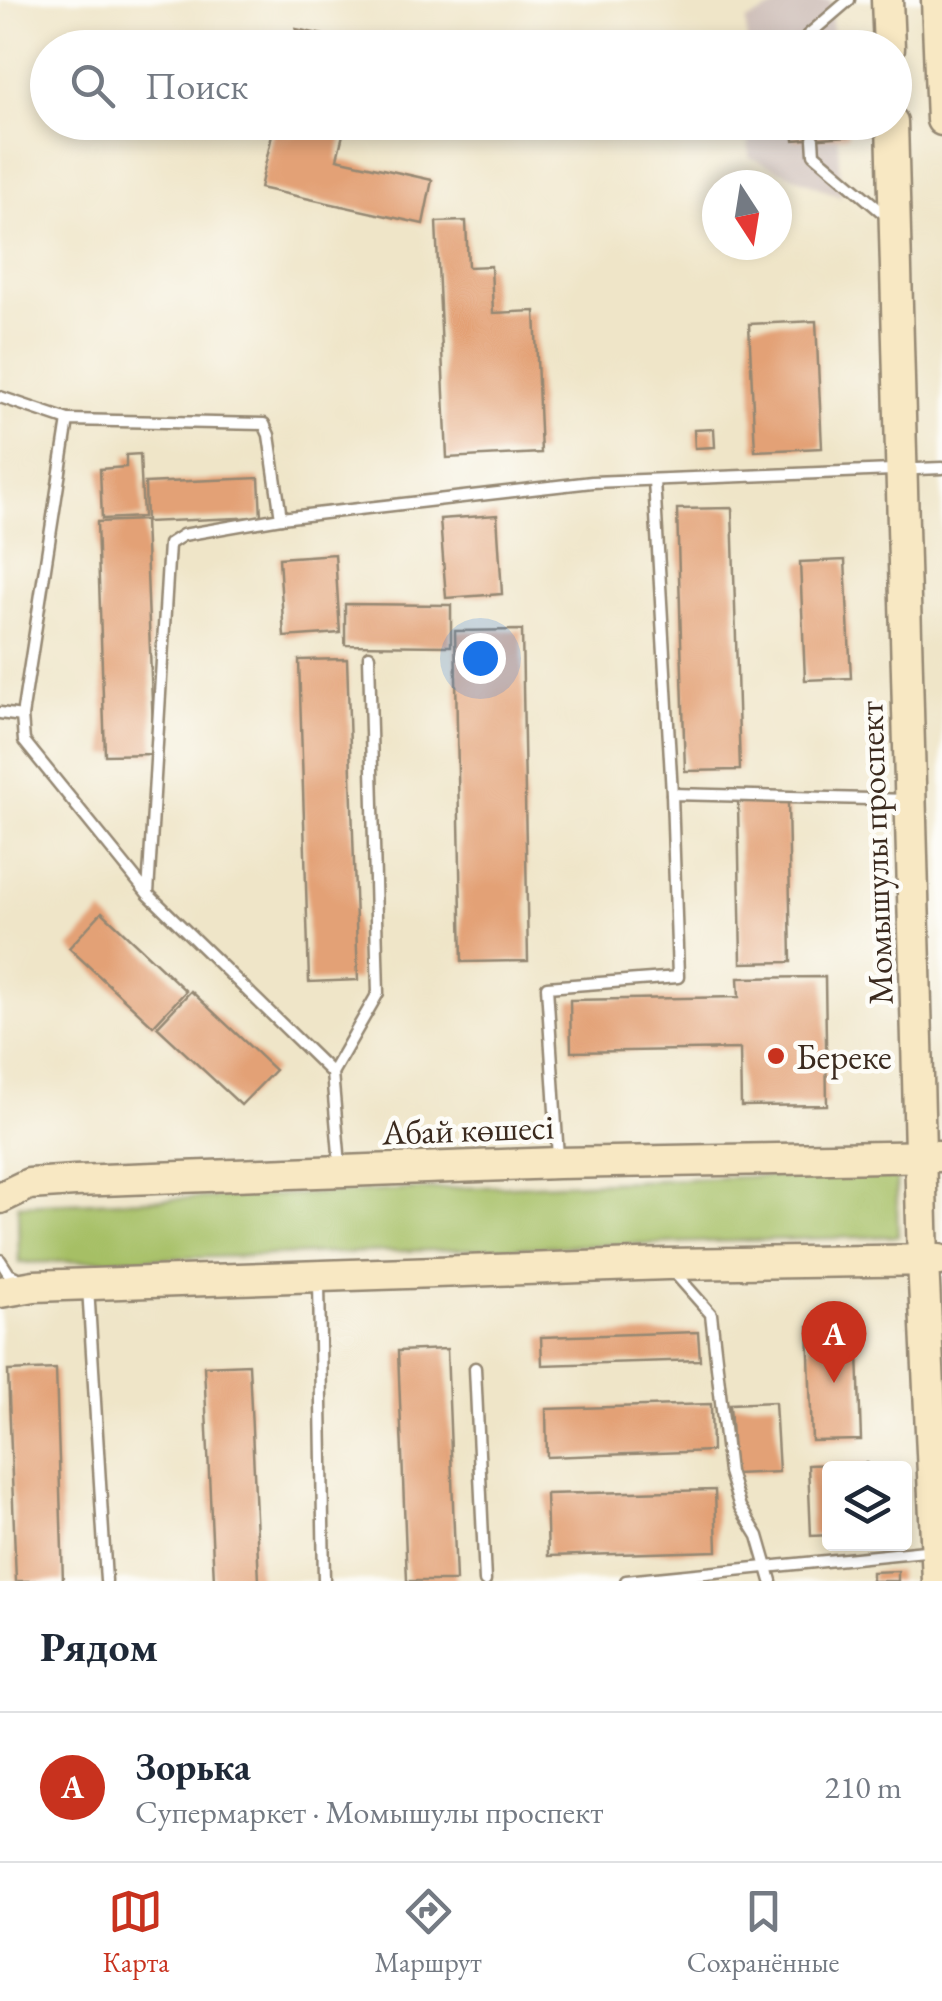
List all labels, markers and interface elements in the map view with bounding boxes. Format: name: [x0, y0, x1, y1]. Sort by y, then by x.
search box: [30, 30, 912, 140]
icon: search: [65, 58, 120, 113]
text: Поиск: [145, 61, 248, 110]
north arrow: [702, 170, 792, 260]
your location: [455, 633, 506, 684]
street label: Момышулы проспект: [847, 700, 904, 1006]
place label: Береке: [796, 1034, 892, 1080]
marker: Береке: [765, 1045, 787, 1067]
street label: Абай көшесі: [380, 1104, 555, 1155]
pin: A: [802, 1300, 866, 1383]
map controls: [822, 1461, 912, 1551]
button: layers: [822, 1461, 912, 1551]
text: Рядом: [40, 1619, 158, 1674]
text: Зорька: [135, 1742, 251, 1791]
text: A: [61, 1766, 84, 1808]
text: 210 m: [825, 1766, 902, 1808]
text: Супермаркет · Момышулы проспект: [135, 1791, 603, 1833]
tab: Карта: [103, 1884, 169, 1980]
tab: Маршрут: [374, 1884, 482, 1980]
tab: Сохранённые: [687, 1884, 839, 1980]

